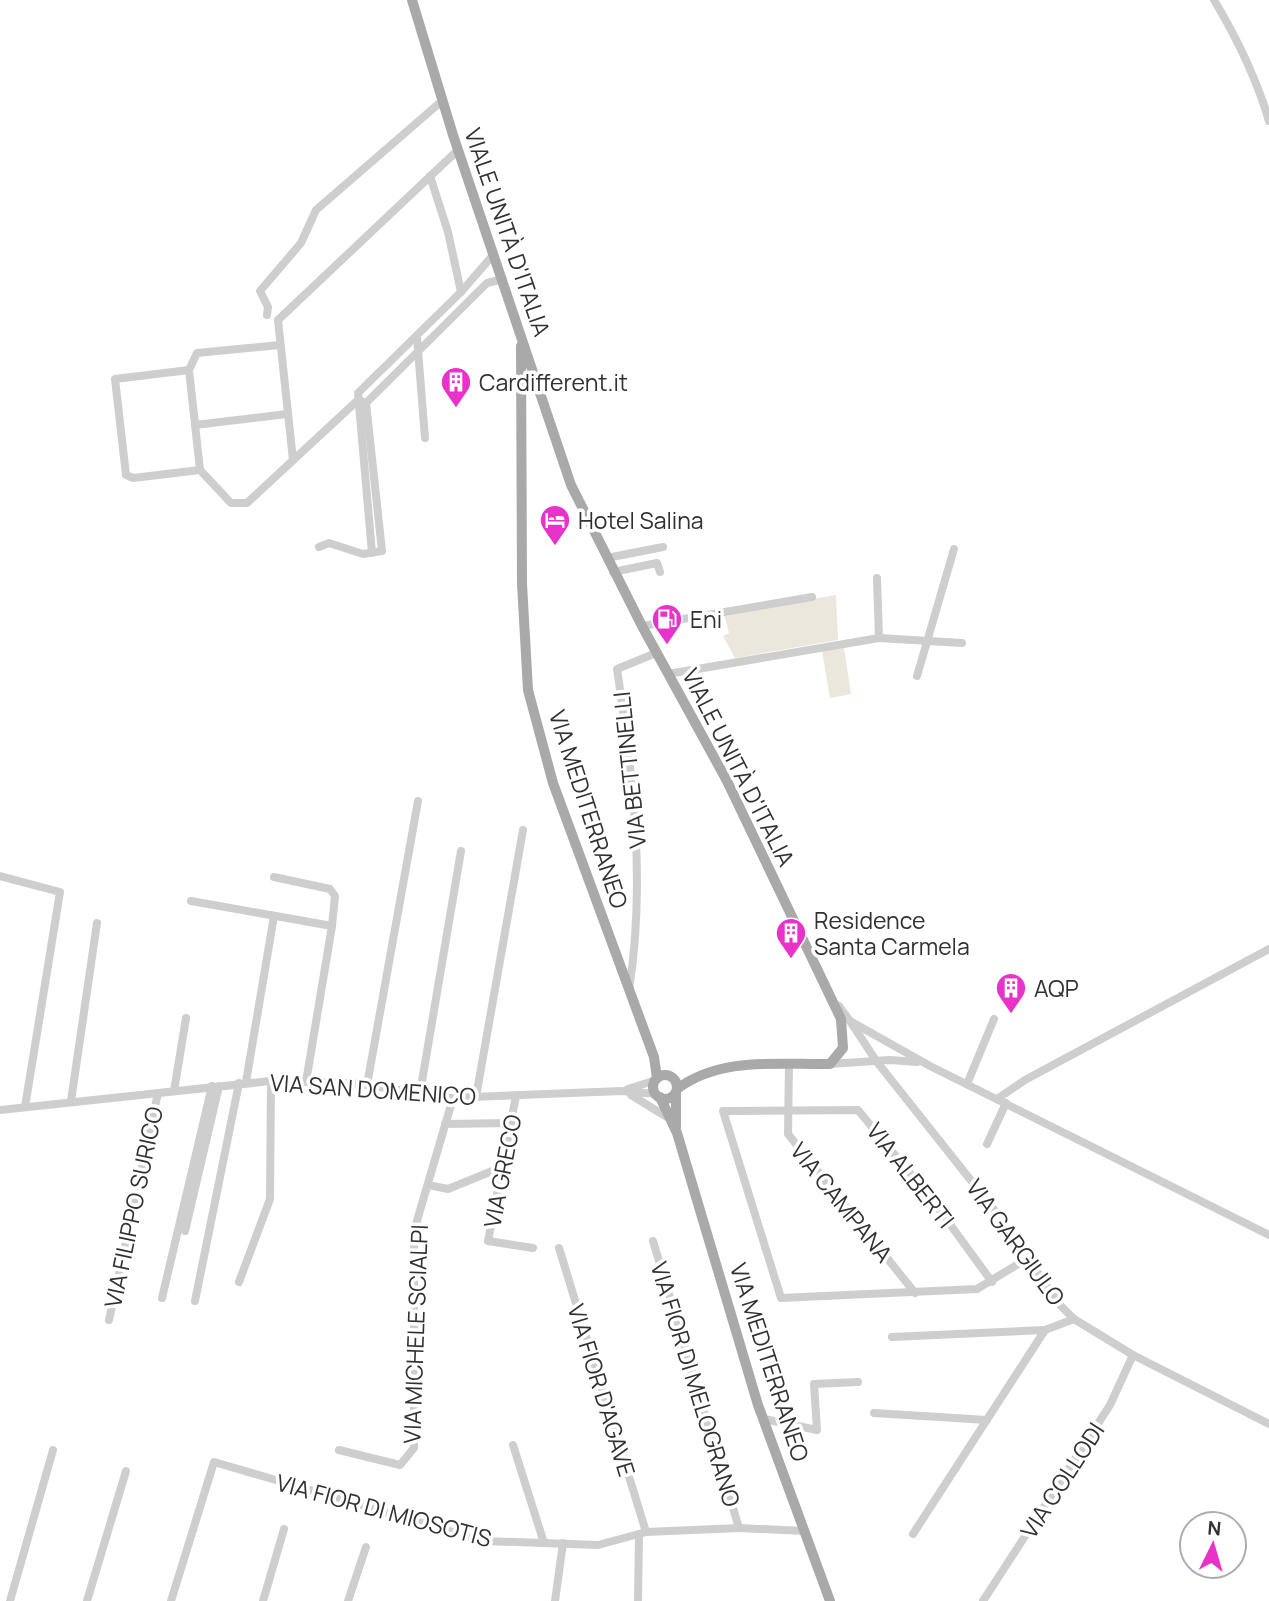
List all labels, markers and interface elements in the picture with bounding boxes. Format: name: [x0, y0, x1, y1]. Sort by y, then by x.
street label: VIALE UNITÀ D'ITALIA: [457, 124, 559, 341]
building icon: Cardifferent.it: [439, 365, 473, 409]
place label: Cardifferent.it: [479, 366, 628, 398]
hotel icon: Hotel Salina: [538, 503, 572, 547]
place label: Hotel Salina: [578, 504, 704, 536]
fuel station icon: Eni: [650, 602, 684, 646]
place label: Eni: [690, 603, 722, 635]
street label: VIALE UNITÀ D'ITALIA: [675, 663, 803, 872]
street label: VIA BETTINELLI: [605, 690, 653, 850]
street label: VIA MEDITERRANEO: [542, 706, 636, 912]
place label: Residence Santa Carmela: [814, 904, 970, 962]
building icon: Residence Santa Carmela: [774, 916, 808, 960]
building icon: AQP: [994, 971, 1028, 1015]
place label: AQP: [1034, 972, 1079, 1004]
street label: VIA SAN DOMENICO: [269, 1066, 477, 1112]
street label: VIA FILIPPO SURICO: [96, 1104, 170, 1310]
street label: VIA GRECO: [475, 1112, 529, 1230]
street label: VIA ALBERTI: [860, 1116, 962, 1234]
street label: VIA CAMPANA: [784, 1135, 901, 1269]
street label: VIA GARGIULO: [959, 1172, 1073, 1312]
street label: VIA MICHELE SCIALPI: [395, 1224, 435, 1444]
street label: VIA FIOR DI MELOGRANO: [643, 1258, 749, 1510]
street label: VIA MEDITERRANEO: [723, 1259, 817, 1465]
street label: VIA FIOR D'AGAVE: [561, 1300, 643, 1480]
street label: VIA COLLODI: [1013, 1416, 1111, 1544]
street label: VIA FIOR DI MIOSOTIS: [273, 1466, 495, 1554]
north arrow: [1178, 1510, 1248, 1580]
text: N: [1207, 1515, 1222, 1542]

